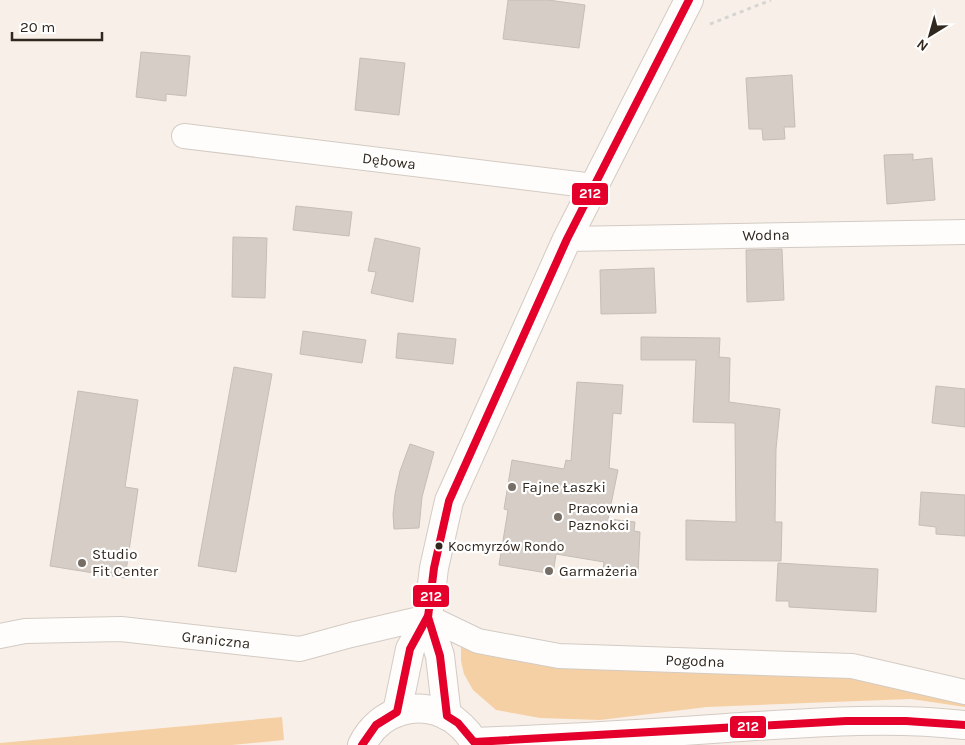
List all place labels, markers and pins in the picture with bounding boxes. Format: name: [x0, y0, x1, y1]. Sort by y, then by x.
place label: Fajne Łaszki: [522, 478, 606, 496]
marker: Fajne Łaszki: [506, 481, 518, 493]
place label: Pracownia Paznokci: [568, 499, 639, 534]
marker: Pracownia Paznokci: [552, 511, 564, 523]
place label: Kocmyrzów Rondo: [448, 538, 564, 555]
marker: Kocmyrzów Rondo: [434, 541, 444, 551]
place label: Studio Fit Center: [92, 545, 159, 580]
marker: Studio Fit Center: [76, 557, 88, 569]
place label: Garmażeria: [559, 562, 638, 580]
marker: Garmażeria: [543, 565, 555, 577]

